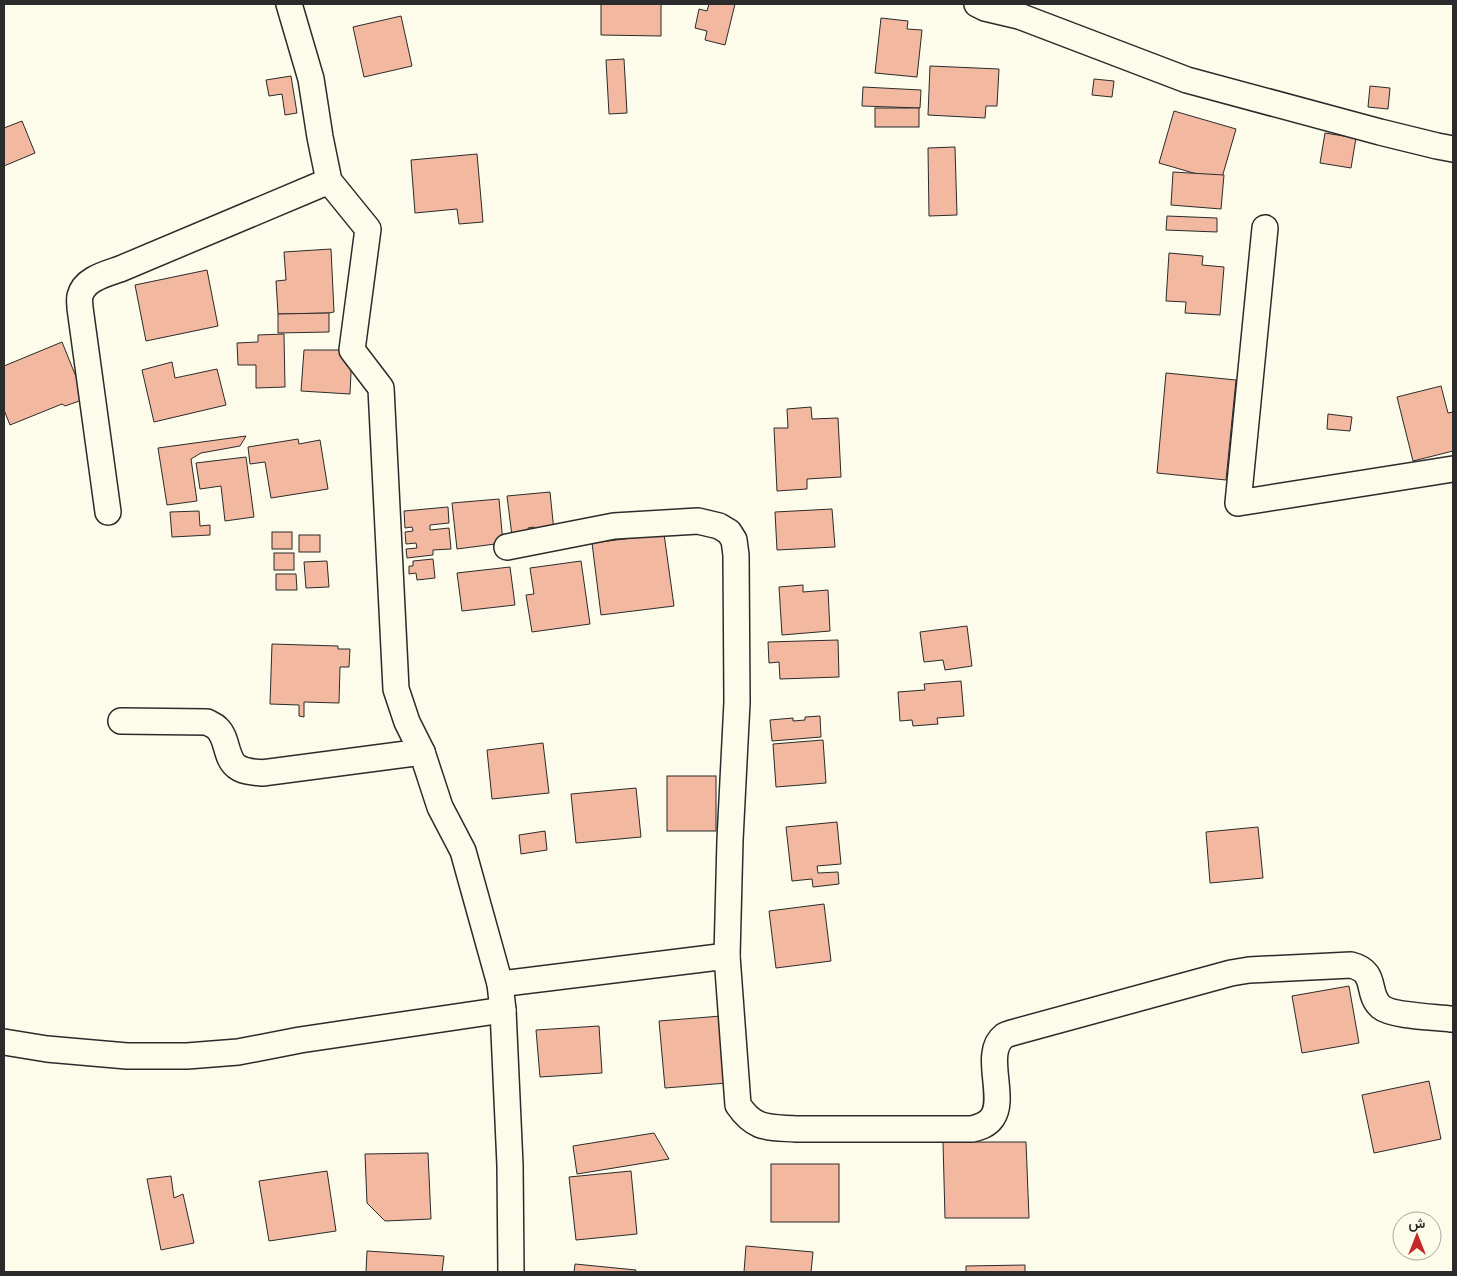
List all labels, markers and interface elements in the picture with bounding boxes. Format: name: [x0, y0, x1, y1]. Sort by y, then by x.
north arrow: [1392, 1211, 1442, 1261]
text: ش: [1409, 1213, 1426, 1232]

